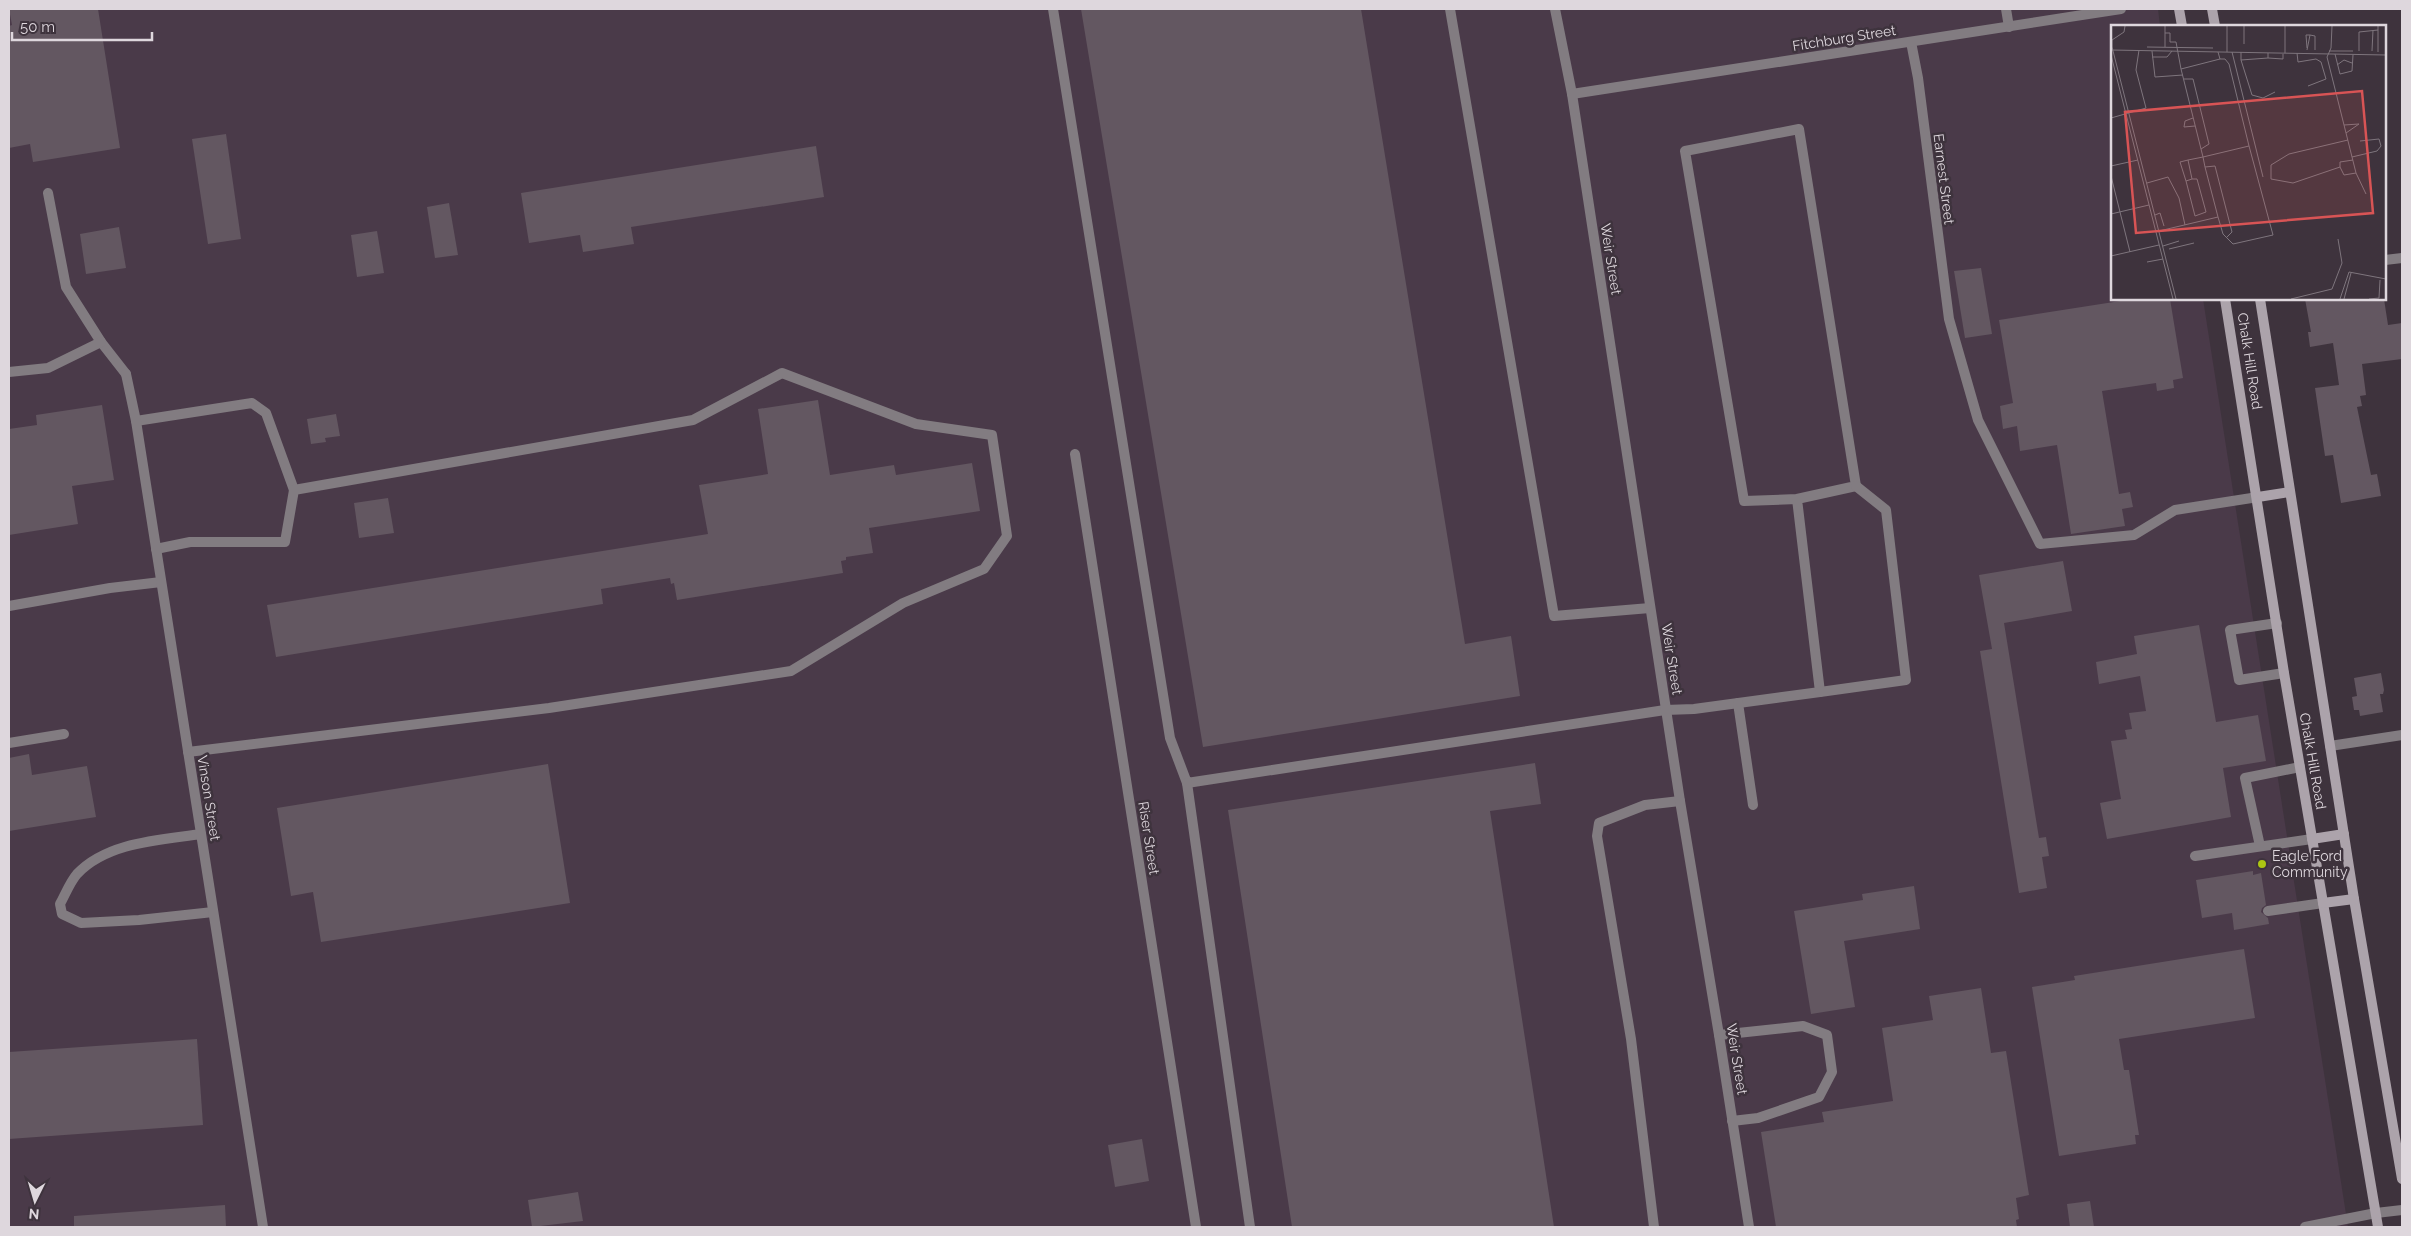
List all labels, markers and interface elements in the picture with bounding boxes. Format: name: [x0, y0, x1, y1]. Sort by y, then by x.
scale bar: [12, 10, 152, 42]
text: 50 m: [20, 18, 55, 36]
street label: Fitchburg Street: [1791, 22, 1897, 54]
inset map: [2111, 25, 2386, 300]
street label: Earnest Street: [1930, 133, 1958, 226]
street label: Weir Street: [1597, 222, 1625, 296]
street label: Chalk Hill Road: [2234, 311, 2266, 411]
street label: Weir Street: [1658, 622, 1686, 696]
street label: Chalk Hill Road: [2297, 711, 2329, 811]
street label: Vinson Street: [194, 754, 224, 842]
street label: Riser Street: [1135, 800, 1163, 876]
place label: Eagle Ford Community: [2272, 848, 2348, 880]
marker: Eagle Ford Community: [2256, 858, 2268, 870]
street label: Weir Street: [1723, 1022, 1751, 1096]
north arrow: [10, 1176, 60, 1226]
text: N: [28, 1206, 40, 1222]

